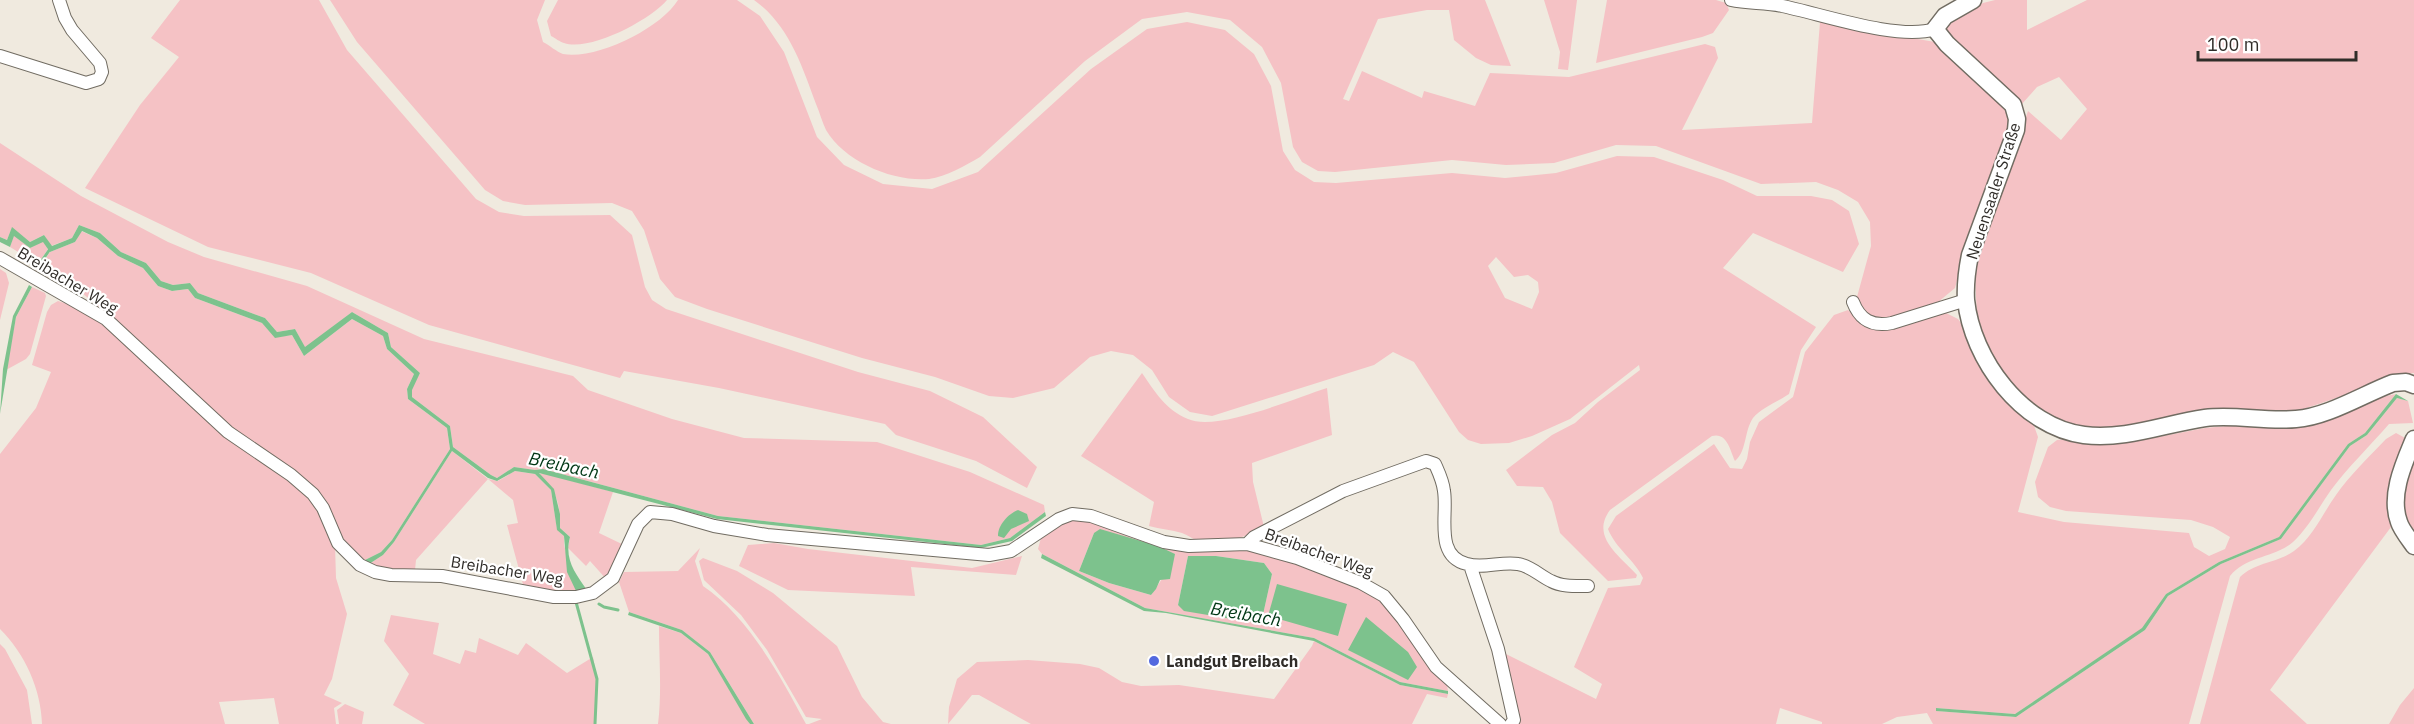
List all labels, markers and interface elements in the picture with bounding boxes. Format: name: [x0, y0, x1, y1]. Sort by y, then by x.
scale bar: [2198, 24, 2356, 62]
text: 100 m: [2207, 33, 2259, 56]
street label: Neuensaaler Straße: [1961, 120, 2025, 262]
street label: Breibacher Weg: [14, 242, 122, 318]
water label: Breibach: [527, 446, 601, 484]
street label: Breibacher Weg: [1262, 523, 1376, 581]
street label: Breibacher Weg: [449, 551, 565, 589]
water label: Breibach: [1209, 596, 1283, 632]
place label: Landgut Breibach: [1166, 651, 1298, 671]
marker: Landgut Breibach: [1147, 654, 1161, 668]

